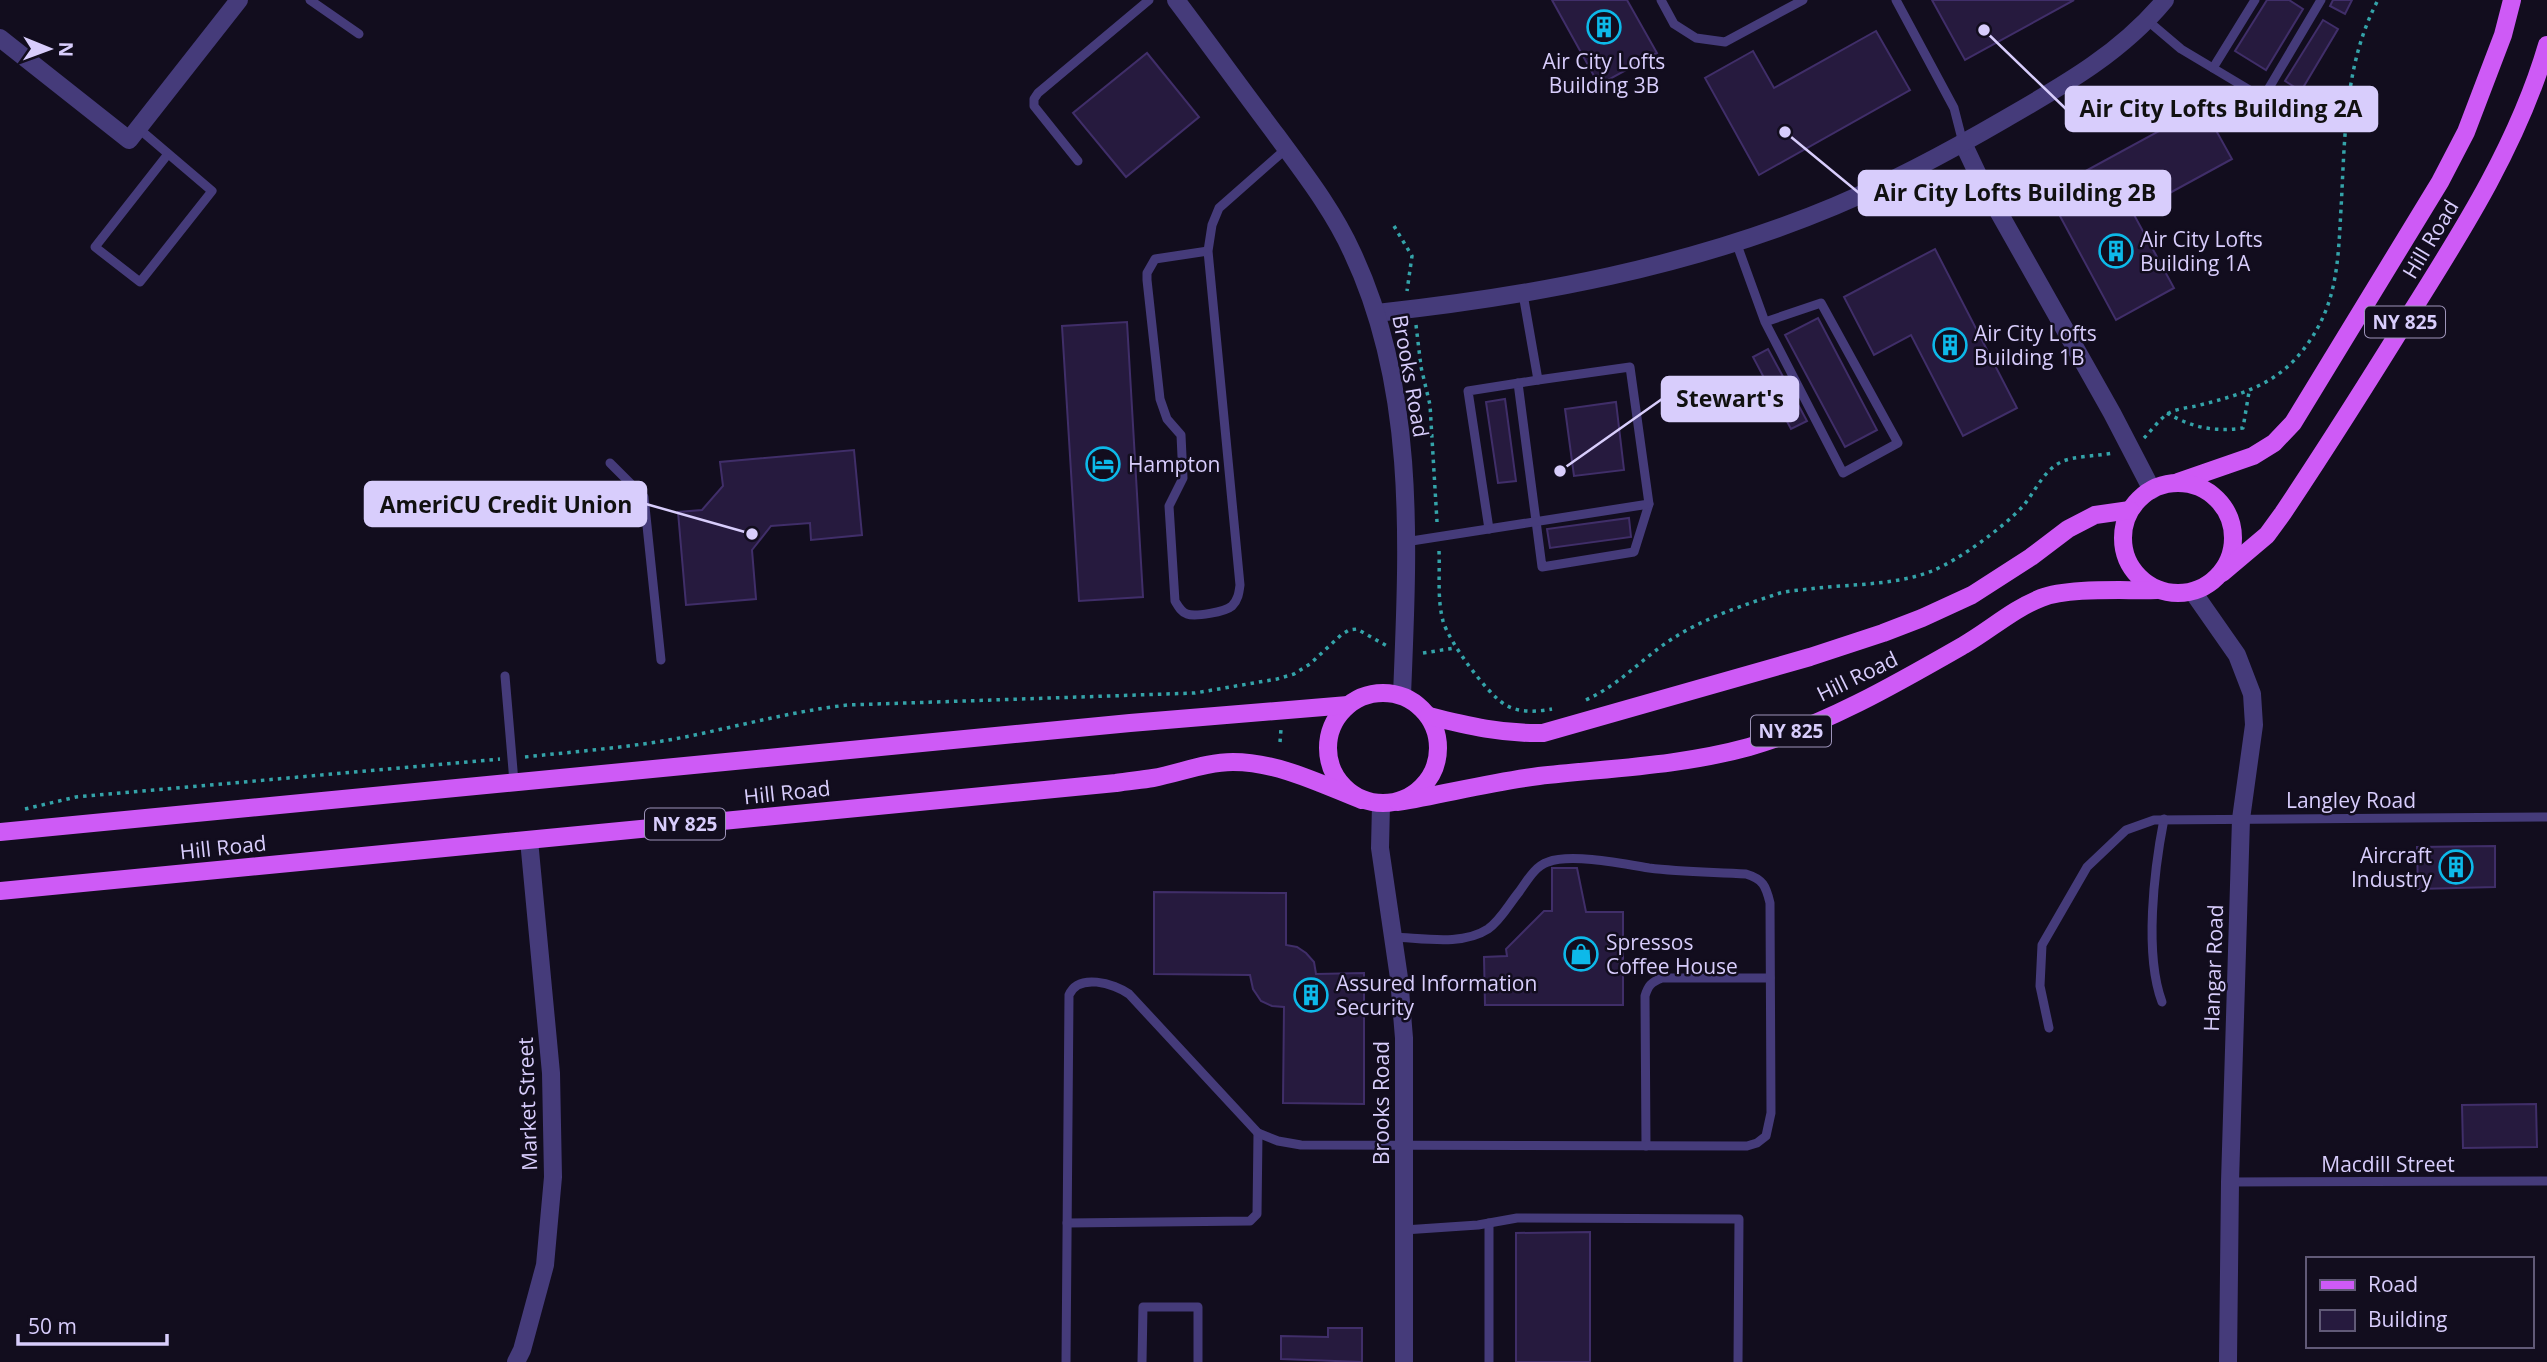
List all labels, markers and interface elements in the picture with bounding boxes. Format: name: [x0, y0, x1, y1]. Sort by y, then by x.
building icon: Air City Lofts Building 3B: [1585, 8, 1623, 46]
north arrow: [14, 14, 84, 84]
text: N: [53, 41, 79, 57]
place label: Air City Lofts Building 3B: [1543, 47, 1665, 99]
callout: Air City Lofts Building 2A: [2066, 87, 2377, 131]
text: Air City Lofts Building 2A: [2080, 92, 2363, 124]
callout: Air City Lofts Building 2B: [1859, 171, 2170, 215]
text: Air City Lofts Building 2B: [1874, 176, 2156, 208]
street label: Hill Road: [2396, 195, 2464, 283]
place label: Air City Lofts Building 1A: [2140, 225, 2263, 277]
building icon: Air City Lofts Building 1A: [2097, 232, 2135, 270]
road number: NY 825: [2365, 306, 2445, 338]
street label: Brooks Road: [1386, 312, 1436, 440]
place label: Air City Lofts Building 1B: [1974, 319, 2097, 371]
building icon: Air City Lofts Building 1B: [1931, 326, 1969, 364]
callout: Stewart's: [1662, 377, 1798, 421]
text: Stewart's: [1676, 382, 1784, 414]
hotel icon: Hampton: [1084, 445, 1122, 483]
place label: Hampton: [1128, 450, 1220, 478]
callout: AmeriCU Credit Union: [365, 482, 646, 526]
text: AmeriCU Credit Union: [380, 488, 632, 520]
street label: Hill Road: [1812, 644, 1902, 708]
road number: NY 825: [1751, 716, 1831, 746]
street label: Hill Road: [742, 774, 832, 810]
street label: Langley Road: [2286, 786, 2416, 814]
road number: NY 825: [645, 808, 725, 839]
street label: Hill Road: [178, 829, 268, 865]
place label: Aircraft Industry: [2351, 841, 2432, 893]
building icon: Aircraft Industry: [2437, 848, 2475, 886]
street label: Hangar Road: [2197, 904, 2229, 1032]
place label: Spressos Coffee House: [1606, 928, 1738, 980]
shop icon: Spressos Coffee House: [1562, 935, 1600, 973]
place label: Assured Information Security: [1336, 969, 1537, 1021]
building icon: Assured Information Security: [1292, 976, 1330, 1014]
street label: Market Street: [511, 1037, 543, 1171]
street label: Brooks Road: [1367, 1041, 1395, 1165]
street label: Macdill Street: [2321, 1150, 2455, 1178]
legend: [2306, 1257, 2533, 1348]
text: Road: [2368, 1270, 2418, 1298]
scale bar: [18, 1302, 166, 1346]
text: Building: [2368, 1305, 2447, 1333]
text: 50 m: [28, 1312, 77, 1340]

